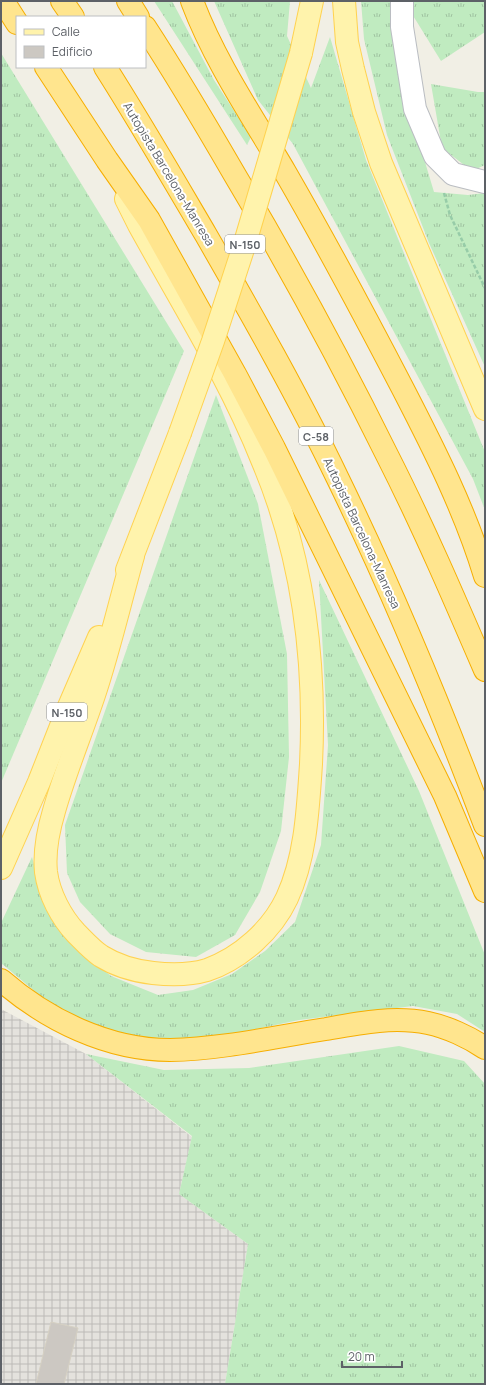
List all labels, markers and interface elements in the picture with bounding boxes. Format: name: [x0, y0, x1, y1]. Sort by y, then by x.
legend: [16, 16, 146, 68]
text: Calle: [52, 23, 80, 40]
text: Edificio: [52, 43, 92, 60]
street label: Autopista Barcelona-Manresa: [119, 99, 219, 249]
road number: N-150: [225, 235, 265, 253]
road number: C-58: [299, 427, 333, 445]
street label: Autopista Barcelona-Manresa: [319, 455, 405, 611]
road number: N-150: [47, 703, 87, 721]
scale bar: [342, 1343, 402, 1369]
text: 20 m: [348, 1348, 375, 1365]

